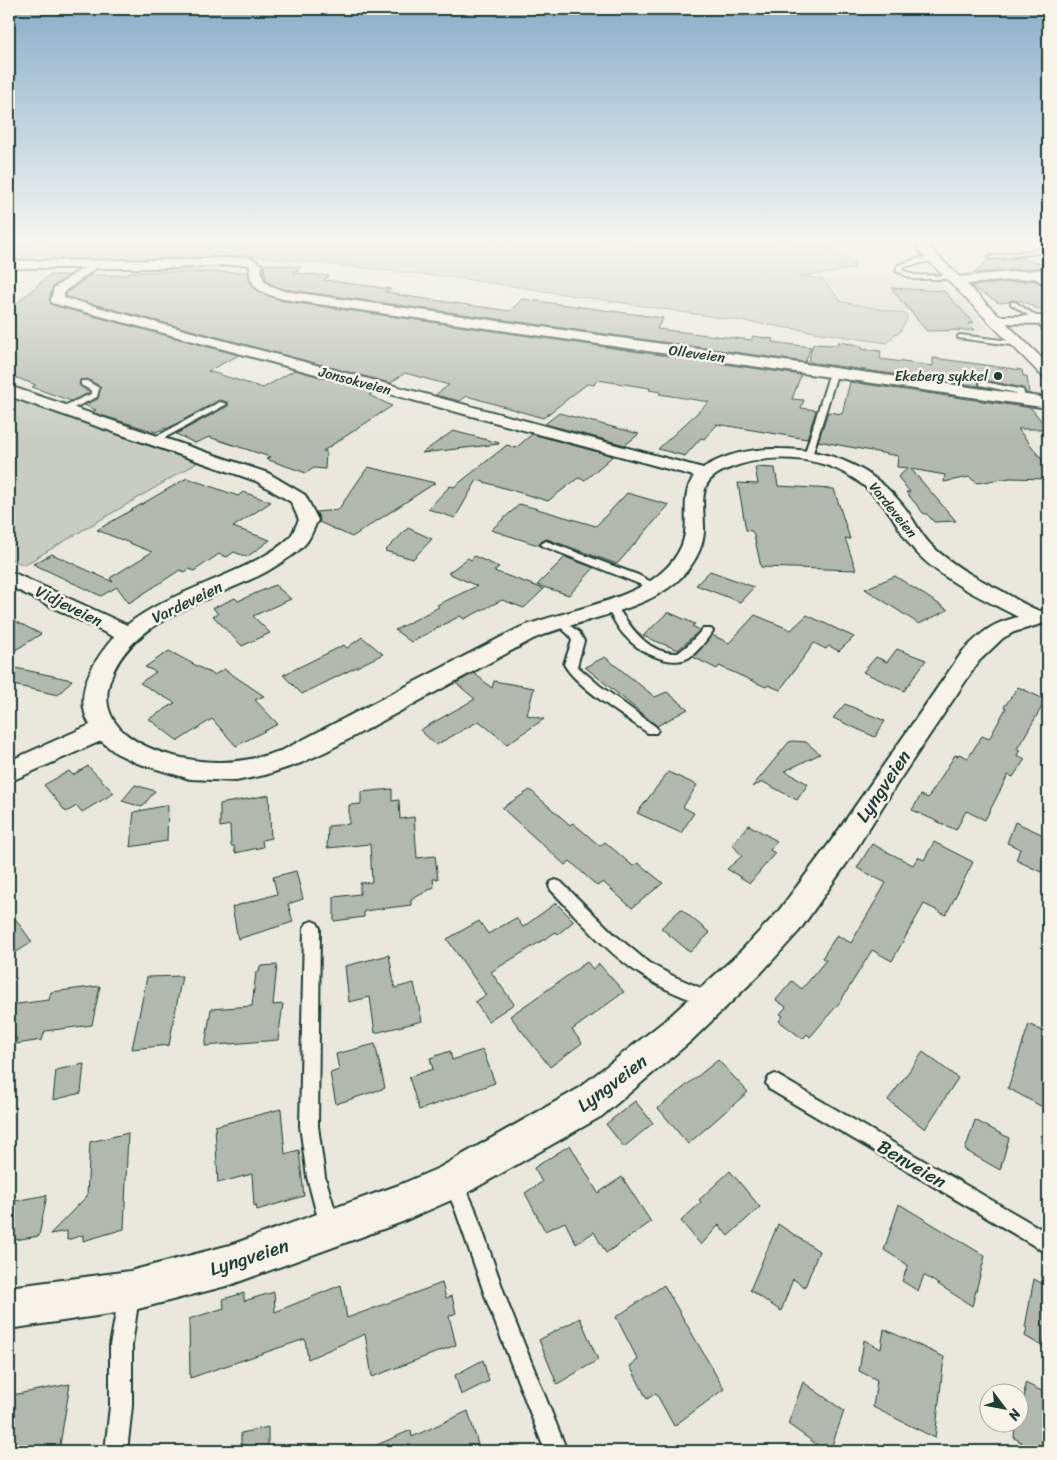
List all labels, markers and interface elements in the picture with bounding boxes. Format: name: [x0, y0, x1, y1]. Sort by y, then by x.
street label: Olleveien: [667, 338, 727, 370]
street label: Jonsokveien: [315, 359, 394, 403]
place label: Ekeberg sykkel: [895, 364, 989, 389]
marker: Ekeberg sykkel: [992, 370, 1004, 382]
street label: Vardeveien: [862, 476, 924, 544]
street label: Vardeveien: [146, 572, 228, 632]
street label: Vidjeveien: [30, 577, 108, 635]
street label: Lyngveien: [846, 743, 920, 829]
street label: Lyngveien: [569, 1045, 655, 1121]
street label: Benveien: [871, 1130, 953, 1198]
street label: Lyngveien: [205, 1229, 293, 1285]
north arrow: [980, 1382, 1030, 1432]
text: N: [1001, 1403, 1028, 1426]

